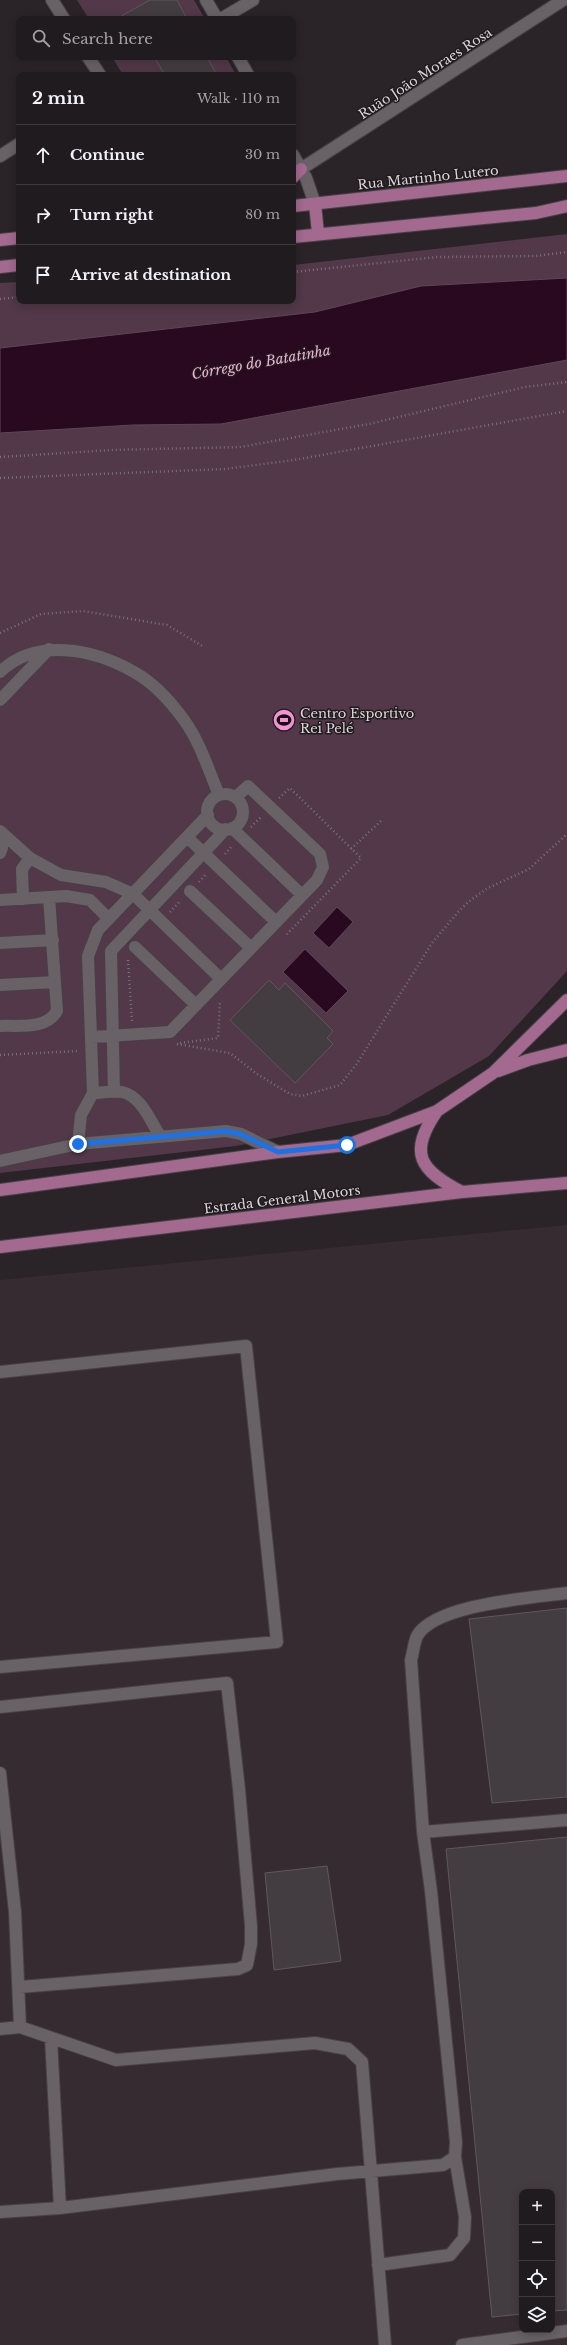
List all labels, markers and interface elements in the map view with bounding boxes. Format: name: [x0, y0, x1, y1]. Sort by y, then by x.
search box: [16, 16, 296, 60]
street label: Ruão João Moraes Rosa: [355, 23, 496, 123]
icon: search: [30, 27, 52, 49]
text: Search here: [62, 29, 153, 48]
text: 2 min: [32, 88, 85, 109]
text: Walk · 110 m: [197, 90, 280, 107]
icon: ahead: [32, 144, 54, 166]
text: Continue: [70, 145, 145, 164]
text: 30 m: [245, 146, 280, 163]
street label: Rua Martinho Lutero: [357, 162, 499, 193]
icon: right: [32, 204, 54, 226]
text: Turn right: [70, 205, 153, 224]
text: 80 m: [245, 206, 280, 223]
icon: arrive: [32, 264, 54, 286]
text: Arrive at destination: [70, 265, 231, 284]
water label: Córrego do Batatinha: [190, 341, 332, 383]
place label: Centro Esportivo Rei Pelé: [300, 705, 414, 737]
sports icon: Centro Esportivo Rei Pelé: [271, 707, 297, 733]
route end: [69, 1135, 87, 1153]
route start: [338, 1136, 356, 1154]
street label: Estrada General Motors: [203, 1181, 361, 1218]
map controls: [519, 2189, 555, 2333]
button: +: [519, 2189, 555, 2225]
button: −: [519, 2225, 555, 2261]
button: locate: [519, 2261, 555, 2297]
button: layers: [519, 2297, 555, 2333]

